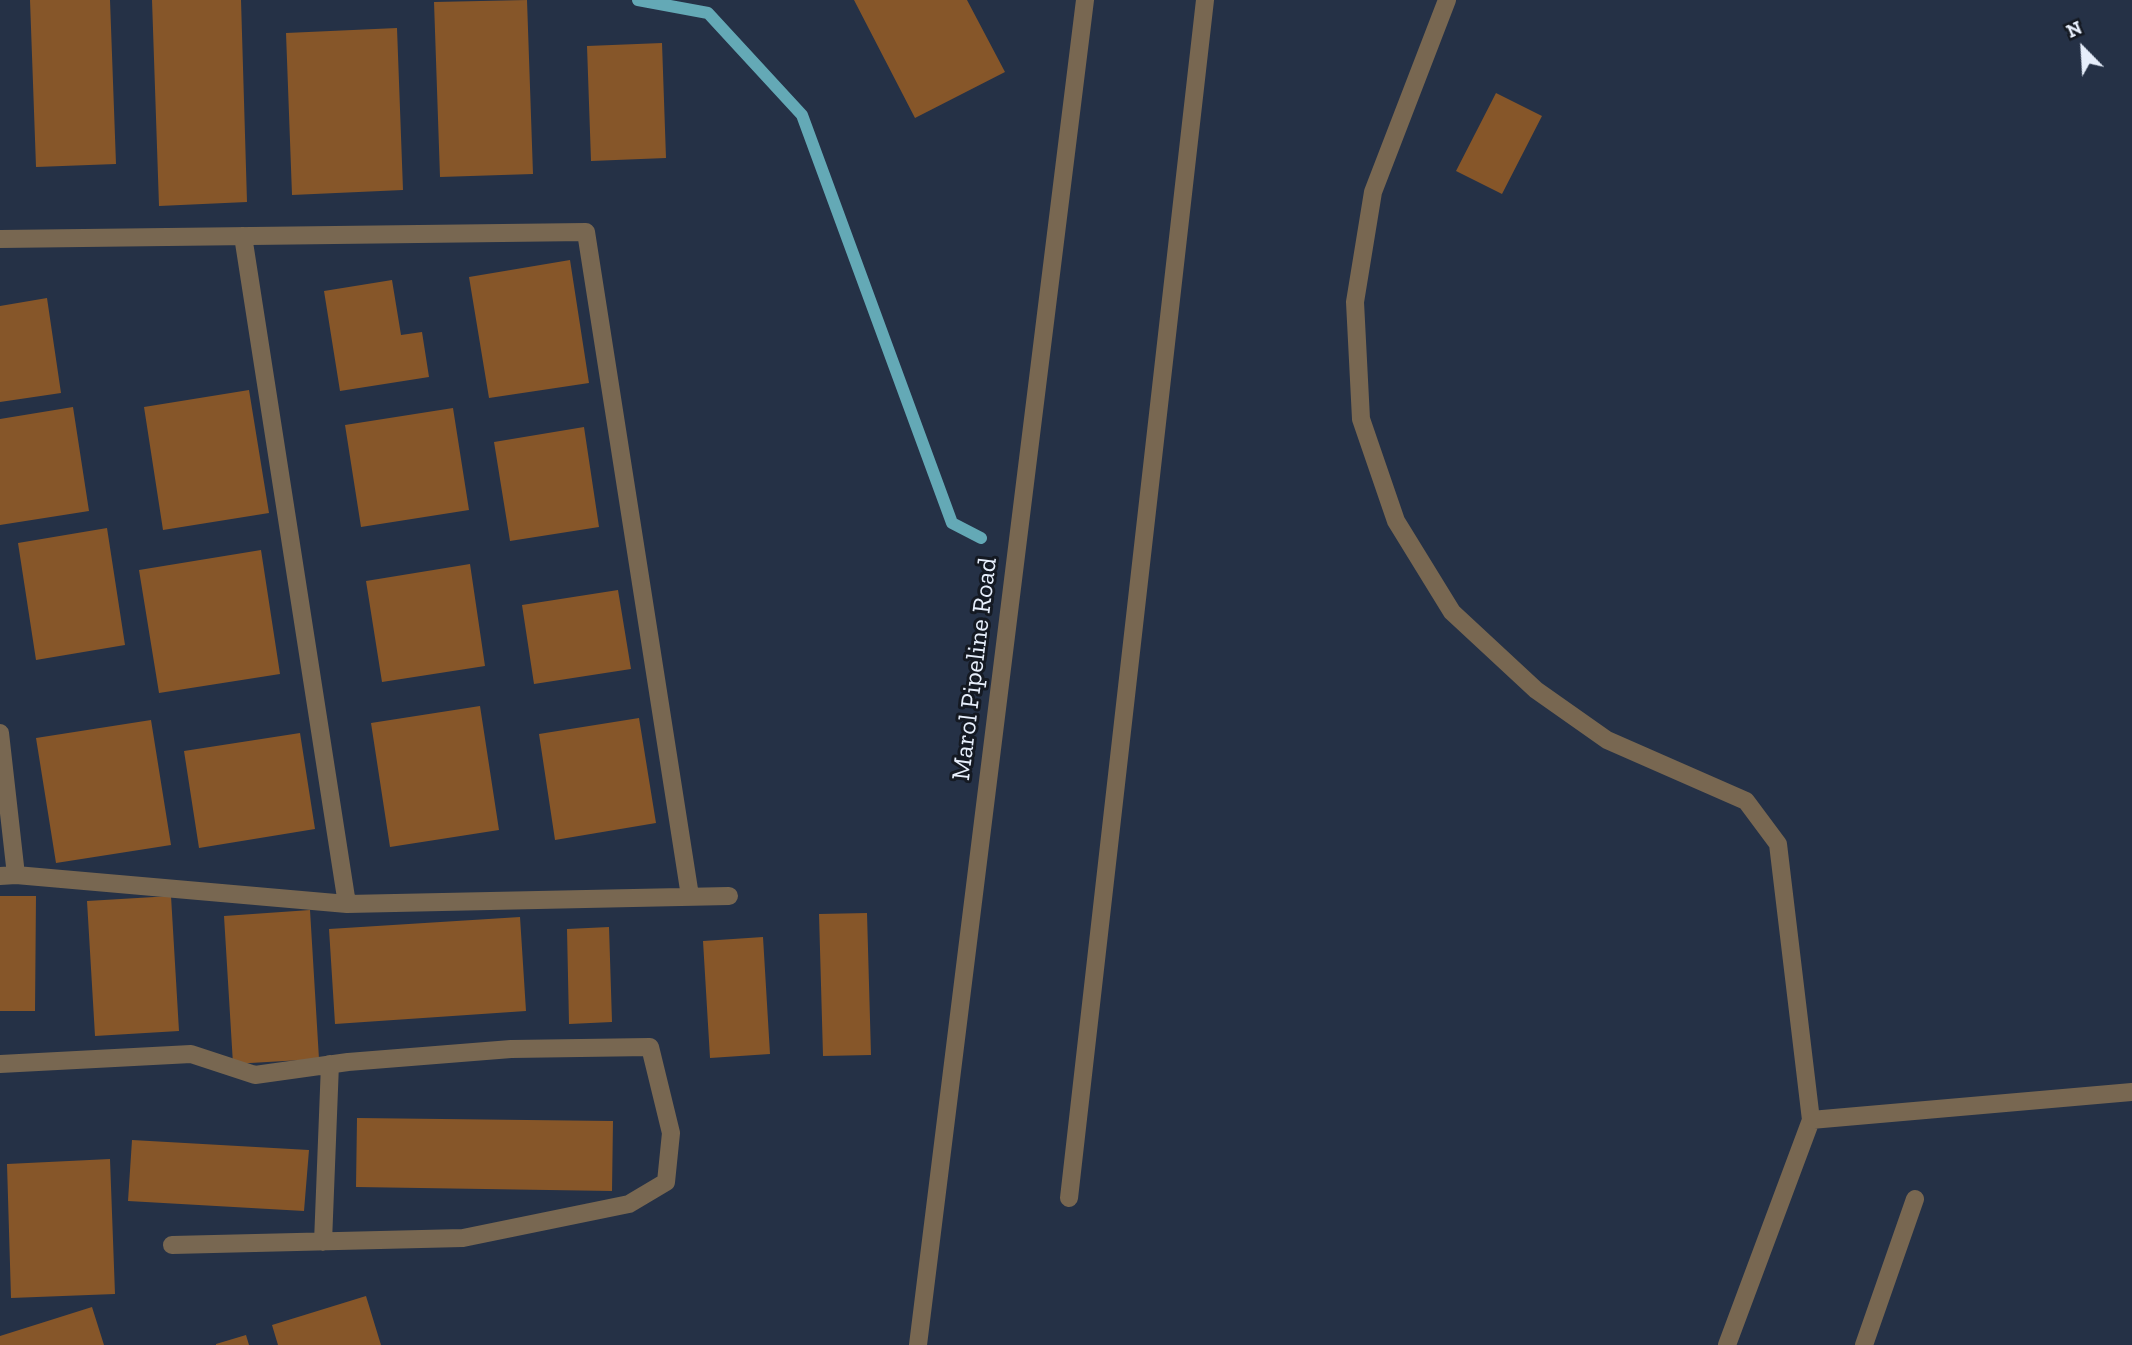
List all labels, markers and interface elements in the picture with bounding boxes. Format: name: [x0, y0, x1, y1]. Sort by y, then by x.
north arrow: [2048, 14, 2118, 84]
text: N: [2063, 16, 2086, 43]
street label: Marol Pipeline Road: [946, 556, 1004, 782]

